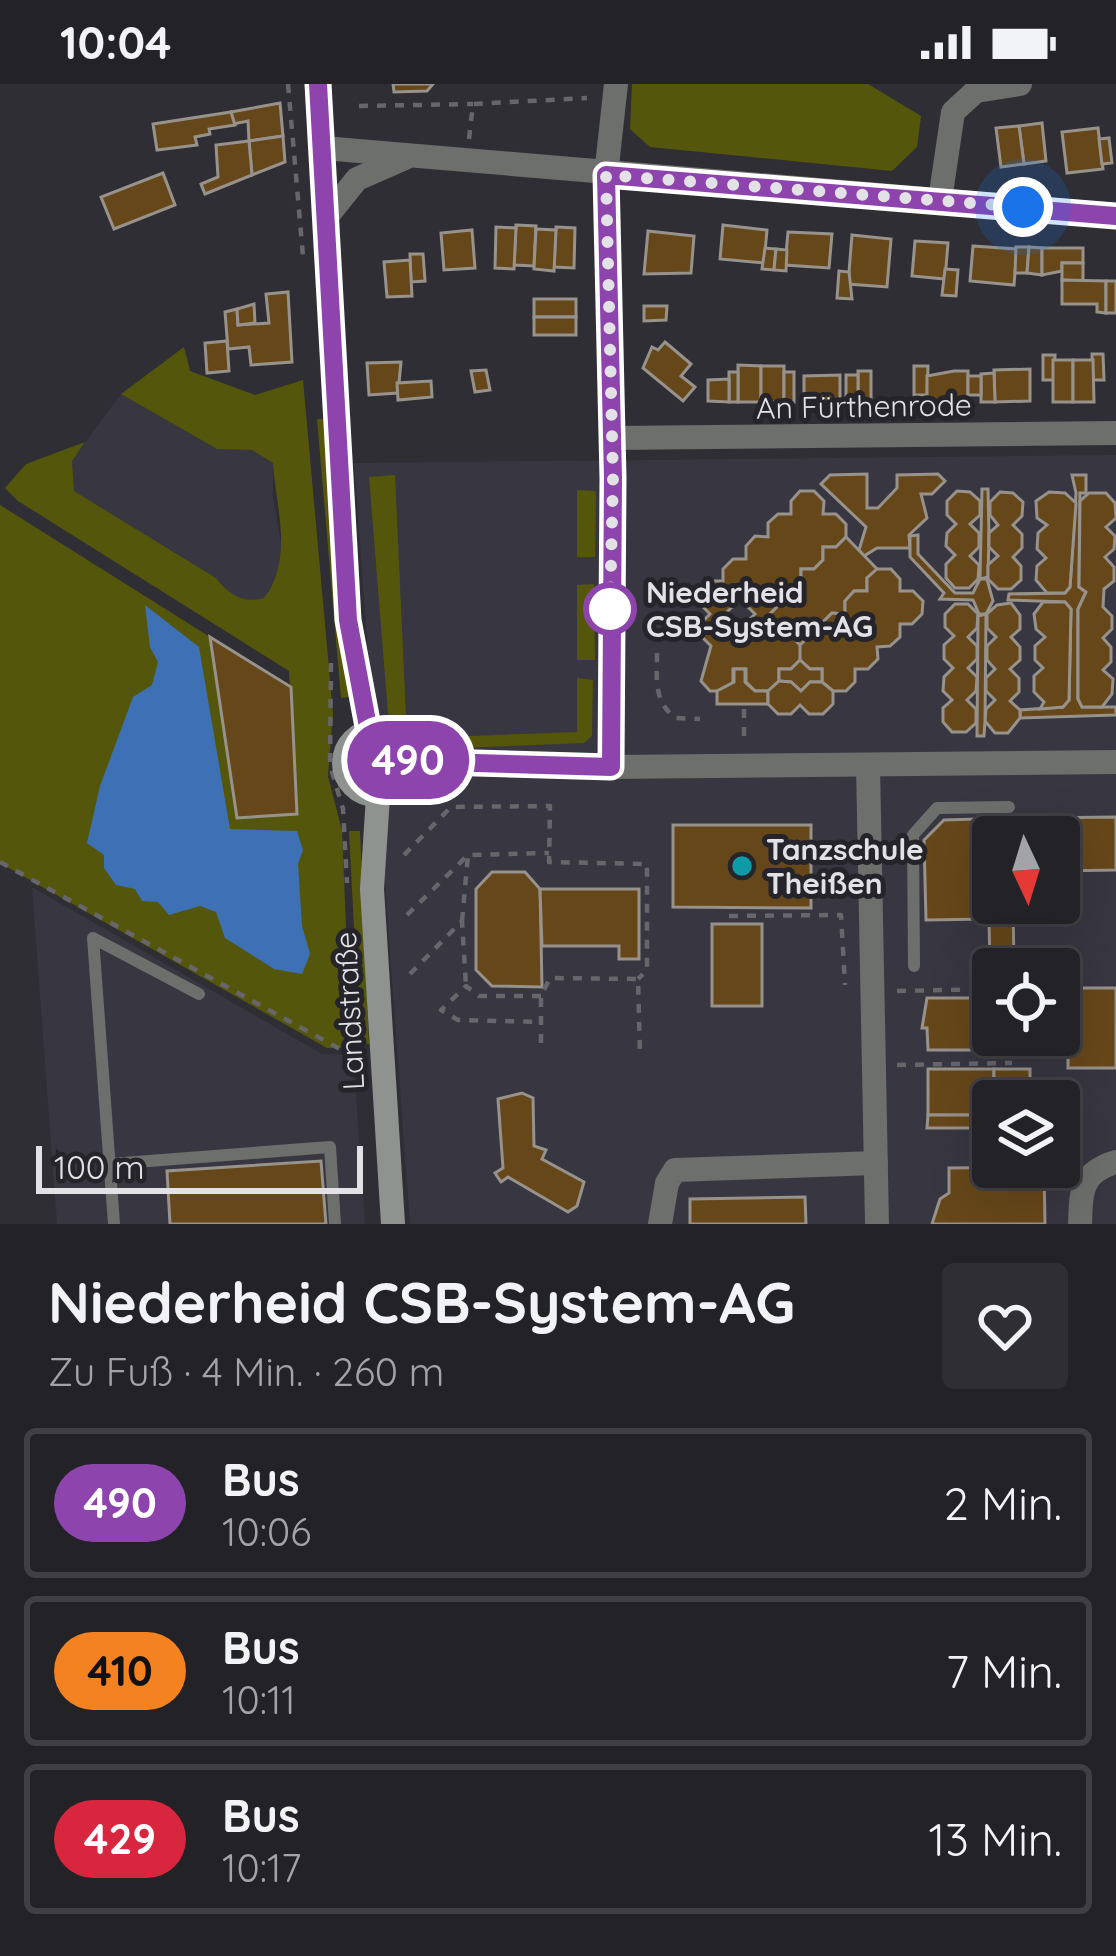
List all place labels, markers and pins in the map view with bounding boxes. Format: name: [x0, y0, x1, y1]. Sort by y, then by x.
place label: Niederheid CSB-System-AG: [646, 573, 873, 645]
marker: Niederheid CSB-System-AG: [585, 584, 635, 634]
place label: Tanzschule Theißen: [766, 830, 924, 902]
marker: Tanzschule Theißen: [729, 853, 755, 879]

